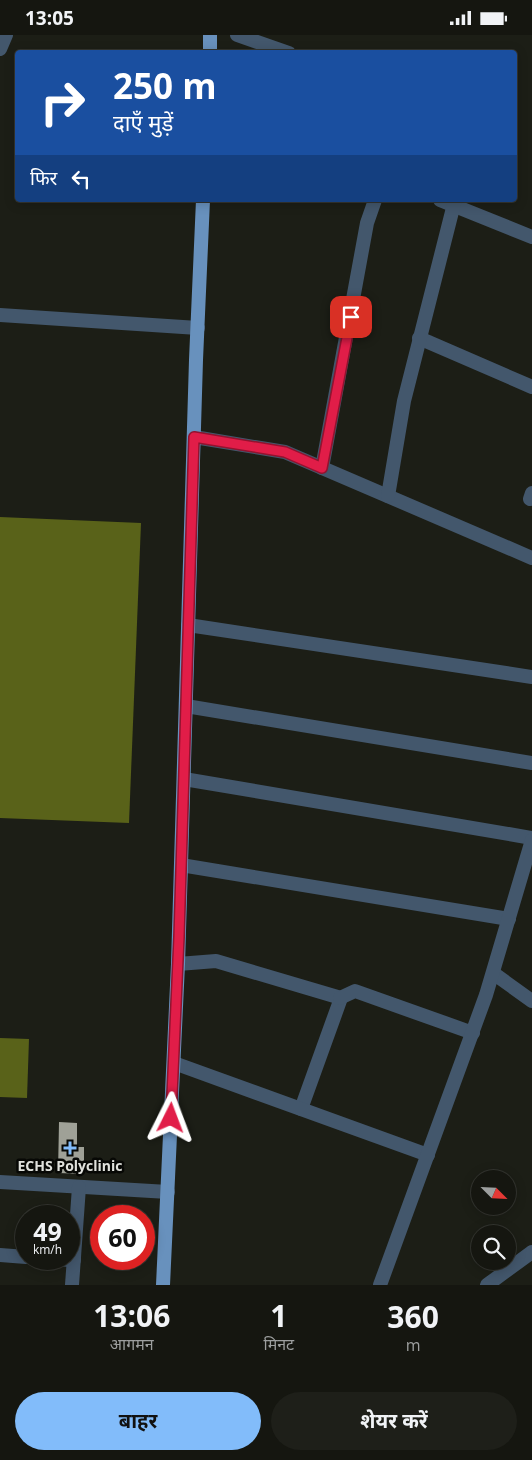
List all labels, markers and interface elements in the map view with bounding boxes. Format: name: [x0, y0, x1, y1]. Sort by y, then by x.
text: 13:05: [25, 5, 74, 31]
text: 250 m: [113, 62, 217, 109]
icon: right: [30, 70, 95, 135]
text: दाएँ मुड़ें: [113, 107, 173, 137]
text: फिर: [30, 165, 57, 191]
icon: left: [67, 165, 95, 193]
pin: [330, 296, 372, 338]
icon: arrive: [337, 303, 365, 331]
position arrow: [144, 1091, 196, 1143]
marker: ECHS Polyclinic: [63, 1141, 77, 1155]
place label: ECHS Polyclinic: [18, 1156, 122, 1175]
north arrow: [471, 1170, 516, 1215]
map controls: [471, 1170, 516, 1270]
speed limit sign: 60: [90, 1205, 155, 1270]
text: 49: [33, 1214, 62, 1248]
button: search: [471, 1225, 516, 1270]
text: km/h: [33, 1241, 62, 1258]
text: 13:06: [93, 1295, 170, 1336]
text: 1: [270, 1295, 287, 1336]
text: 360: [387, 1296, 439, 1337]
text: आगमन: [110, 1333, 154, 1355]
text: मिनट: [264, 1333, 294, 1355]
text: m: [406, 1334, 420, 1356]
button: बाहर: [15, 1392, 261, 1450]
button: शेयर करें: [271, 1392, 517, 1450]

